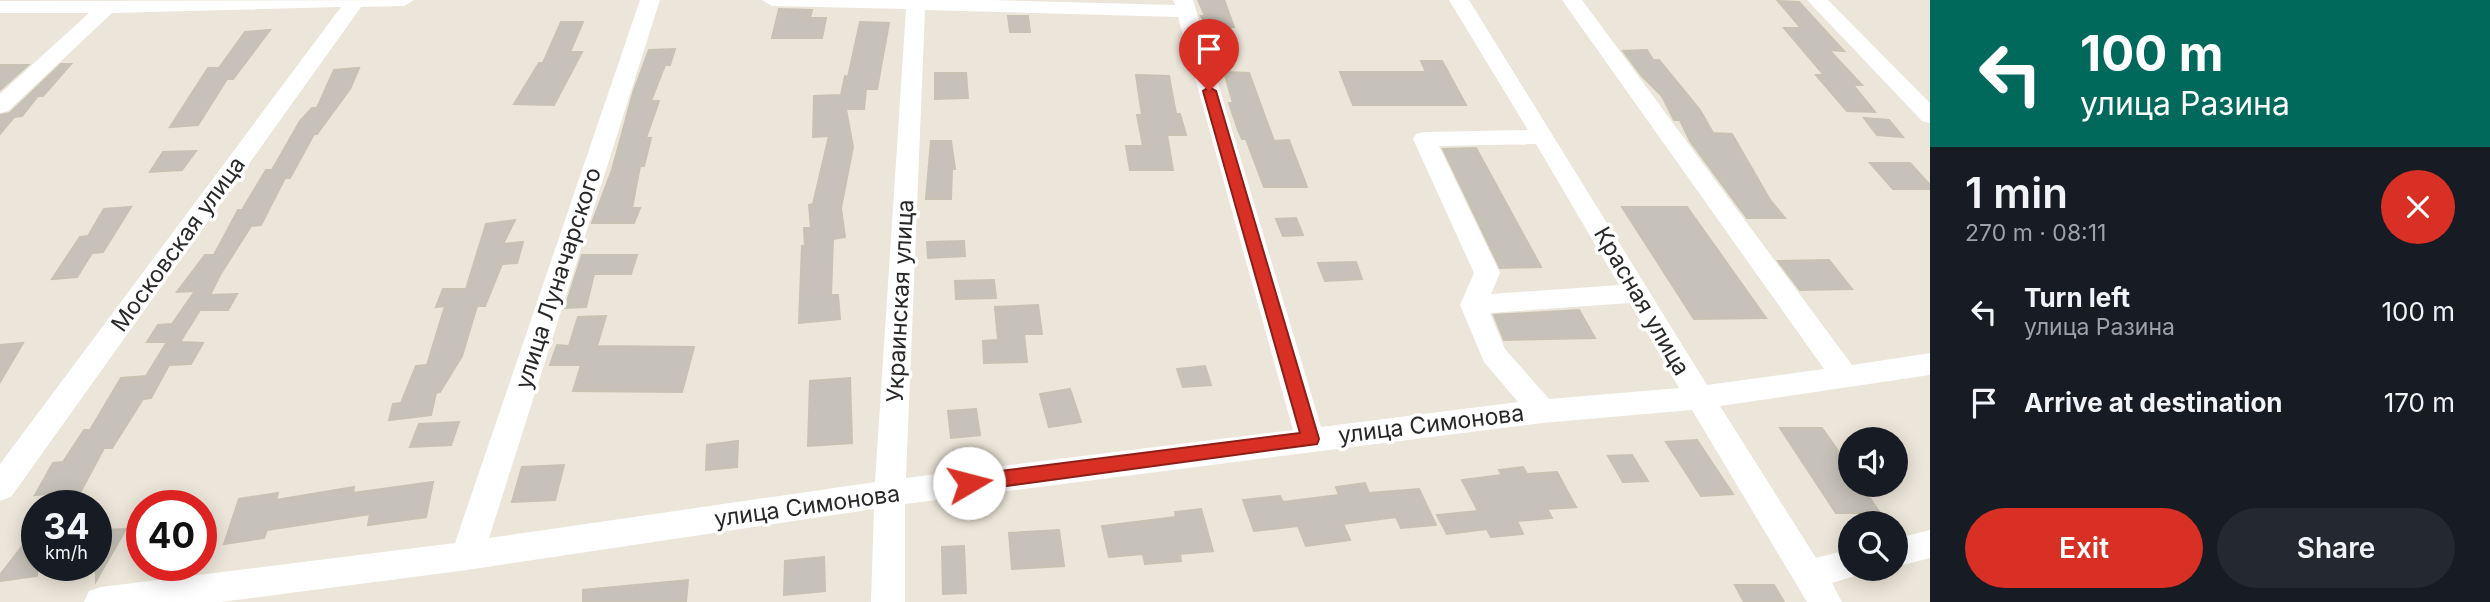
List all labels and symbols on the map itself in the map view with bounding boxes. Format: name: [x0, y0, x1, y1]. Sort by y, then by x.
pin: [1179, 19, 1239, 91]
street label: Московская улица: [105, 151, 251, 337]
street label: улица Луначарского: [509, 164, 607, 392]
street label: Украинская улица: [881, 199, 919, 403]
street label: Красная улица: [1588, 222, 1696, 380]
street label: улица Симонова: [1336, 399, 1526, 449]
position arrow: [932, 446, 1006, 520]
street label: улица Симонова: [712, 479, 902, 533]
speed limit sign: 40: [126, 490, 217, 581]

